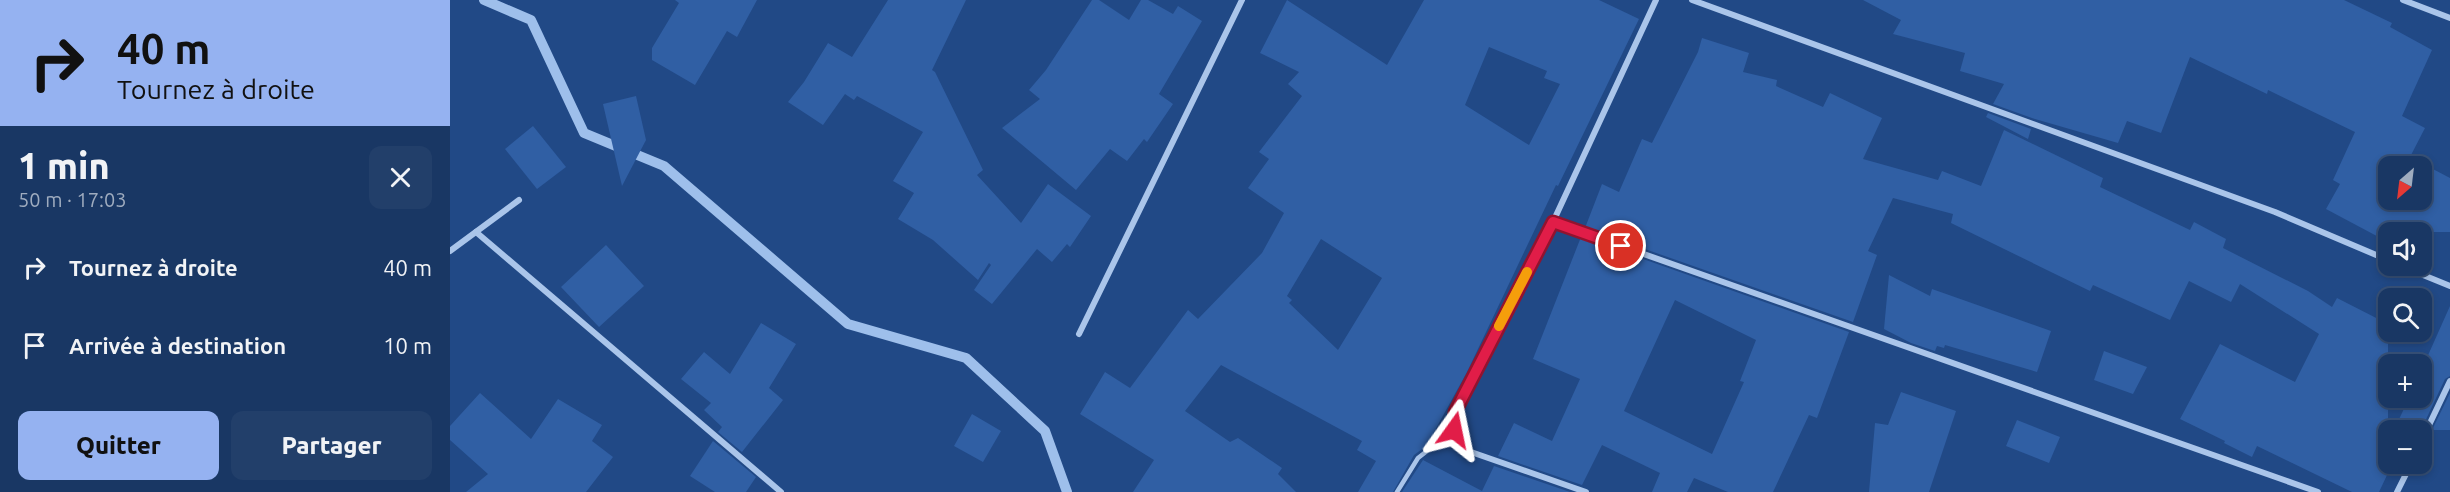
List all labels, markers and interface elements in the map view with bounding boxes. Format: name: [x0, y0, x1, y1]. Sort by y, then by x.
icon: right: [18, 24, 96, 102]
text: 40 m: [117, 25, 211, 72]
text: Tournez à droite: [117, 74, 315, 104]
text: 1 min: [18, 145, 110, 186]
button: close: [369, 146, 432, 209]
north arrow: [2378, 156, 2432, 210]
map controls: [2378, 156, 2432, 474]
text: 50 m · 17:03: [18, 188, 127, 211]
pin: [1595, 220, 1646, 271]
button: sound: [2378, 222, 2432, 276]
icon: arrive: [1604, 229, 1637, 262]
icon: right: [18, 251, 51, 284]
text: Tournez à droite: [69, 255, 238, 280]
text: 40 m: [383, 255, 432, 280]
button: search: [2378, 288, 2432, 342]
icon: arrive: [18, 329, 51, 362]
text: Arrivée à destination: [69, 333, 286, 358]
text: 10 m: [383, 333, 432, 358]
button: +: [2378, 354, 2432, 408]
position arrow: [1422, 398, 1486, 462]
button: Quitter: [18, 411, 219, 480]
button: Partager: [231, 411, 432, 480]
button: −: [2378, 420, 2432, 474]

